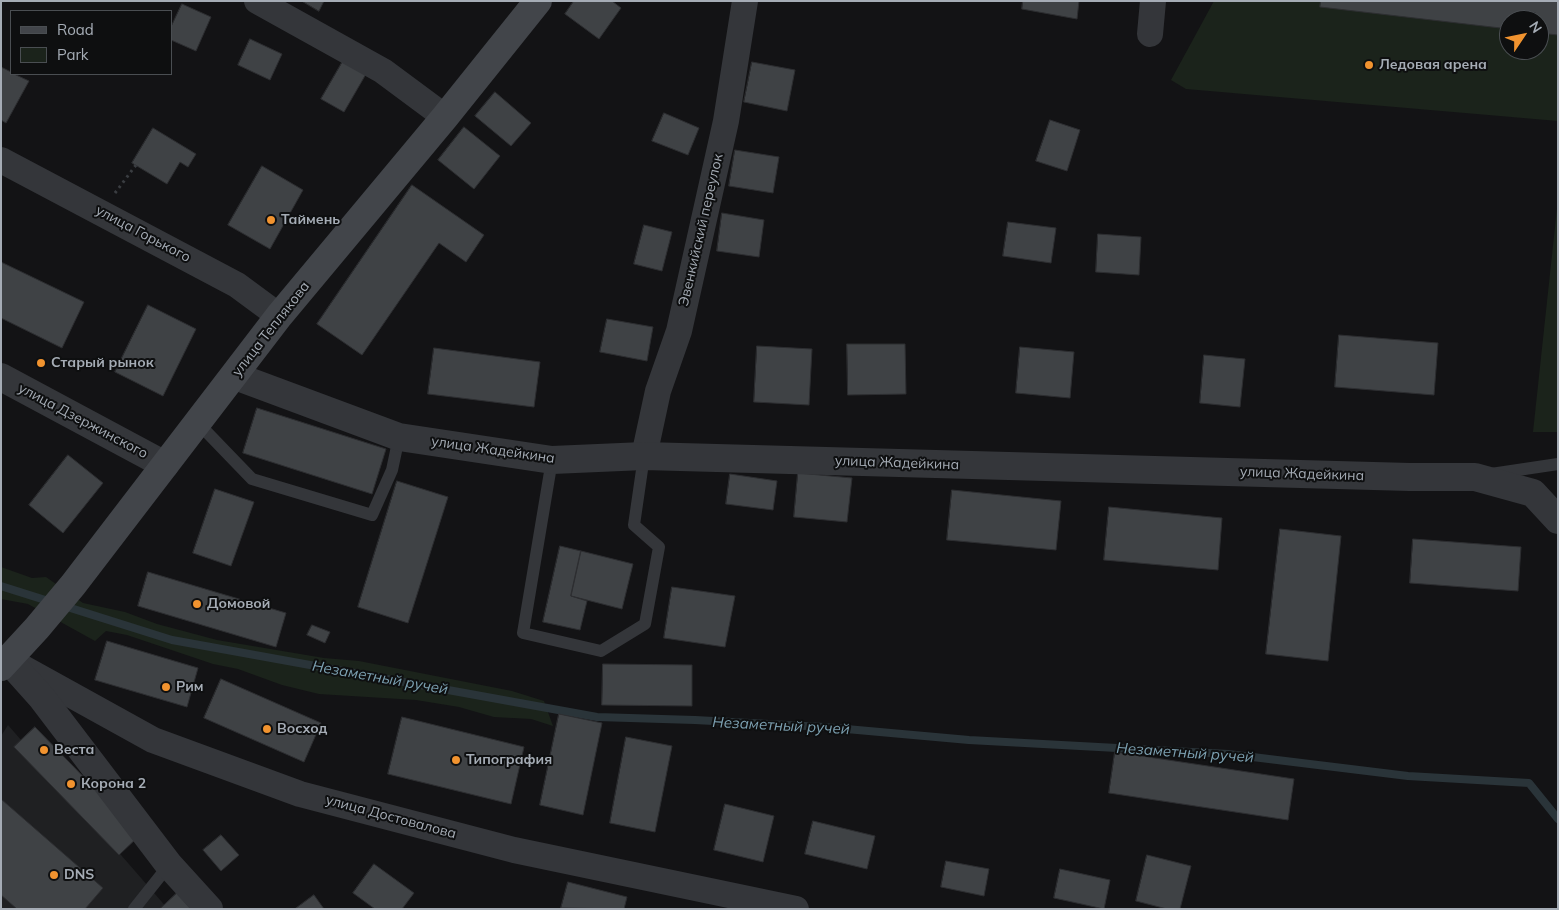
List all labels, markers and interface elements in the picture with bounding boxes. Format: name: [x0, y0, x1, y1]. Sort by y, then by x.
legend: [10, 10, 172, 75]
north arrow: [1499, 10, 1549, 60]
text: N: [1525, 18, 1546, 37]
text: Road: [57, 20, 94, 39]
text: Park: [57, 45, 89, 64]
place label: Ледовая арена: [1379, 57, 1487, 73]
marker: Ледовая арена: [1363, 59, 1375, 71]
street label: Эвенкийский переулок: [675, 152, 727, 308]
street label: улица Горького: [93, 202, 193, 266]
place label: Таймень: [281, 212, 340, 228]
marker: Таймень: [265, 214, 277, 226]
street label: улица Теплякова: [229, 278, 313, 380]
place label: Старый рынок: [51, 355, 154, 371]
marker: Старый рынок: [35, 357, 47, 369]
street label: улица Дзержинского: [15, 380, 151, 462]
street label: улица Жадейкина: [430, 433, 556, 467]
street label: улица Жадейкина: [835, 452, 959, 474]
street label: улица Жадейкина: [1240, 463, 1364, 485]
place label: Домовой: [207, 596, 270, 612]
marker: Домовой: [191, 598, 203, 610]
water label: Незаметный ручей: [311, 657, 449, 699]
place label: Рим: [176, 679, 204, 695]
marker: Рим: [160, 681, 172, 693]
water label: Незаметный ручей: [712, 713, 850, 739]
place label: Восход: [277, 721, 327, 737]
marker: Восход: [261, 723, 273, 735]
water label: Незаметный ручей: [1116, 739, 1254, 767]
place label: Веста: [54, 742, 94, 758]
marker: Веста: [38, 744, 50, 756]
place label: Типография: [466, 752, 552, 768]
marker: Типография: [450, 754, 462, 766]
place label: Корона 2: [81, 776, 146, 792]
marker: Корона 2: [65, 778, 77, 790]
street label: улица Достовалова: [324, 791, 458, 843]
place label: DNS: [64, 867, 94, 883]
marker: DNS: [48, 869, 60, 881]

